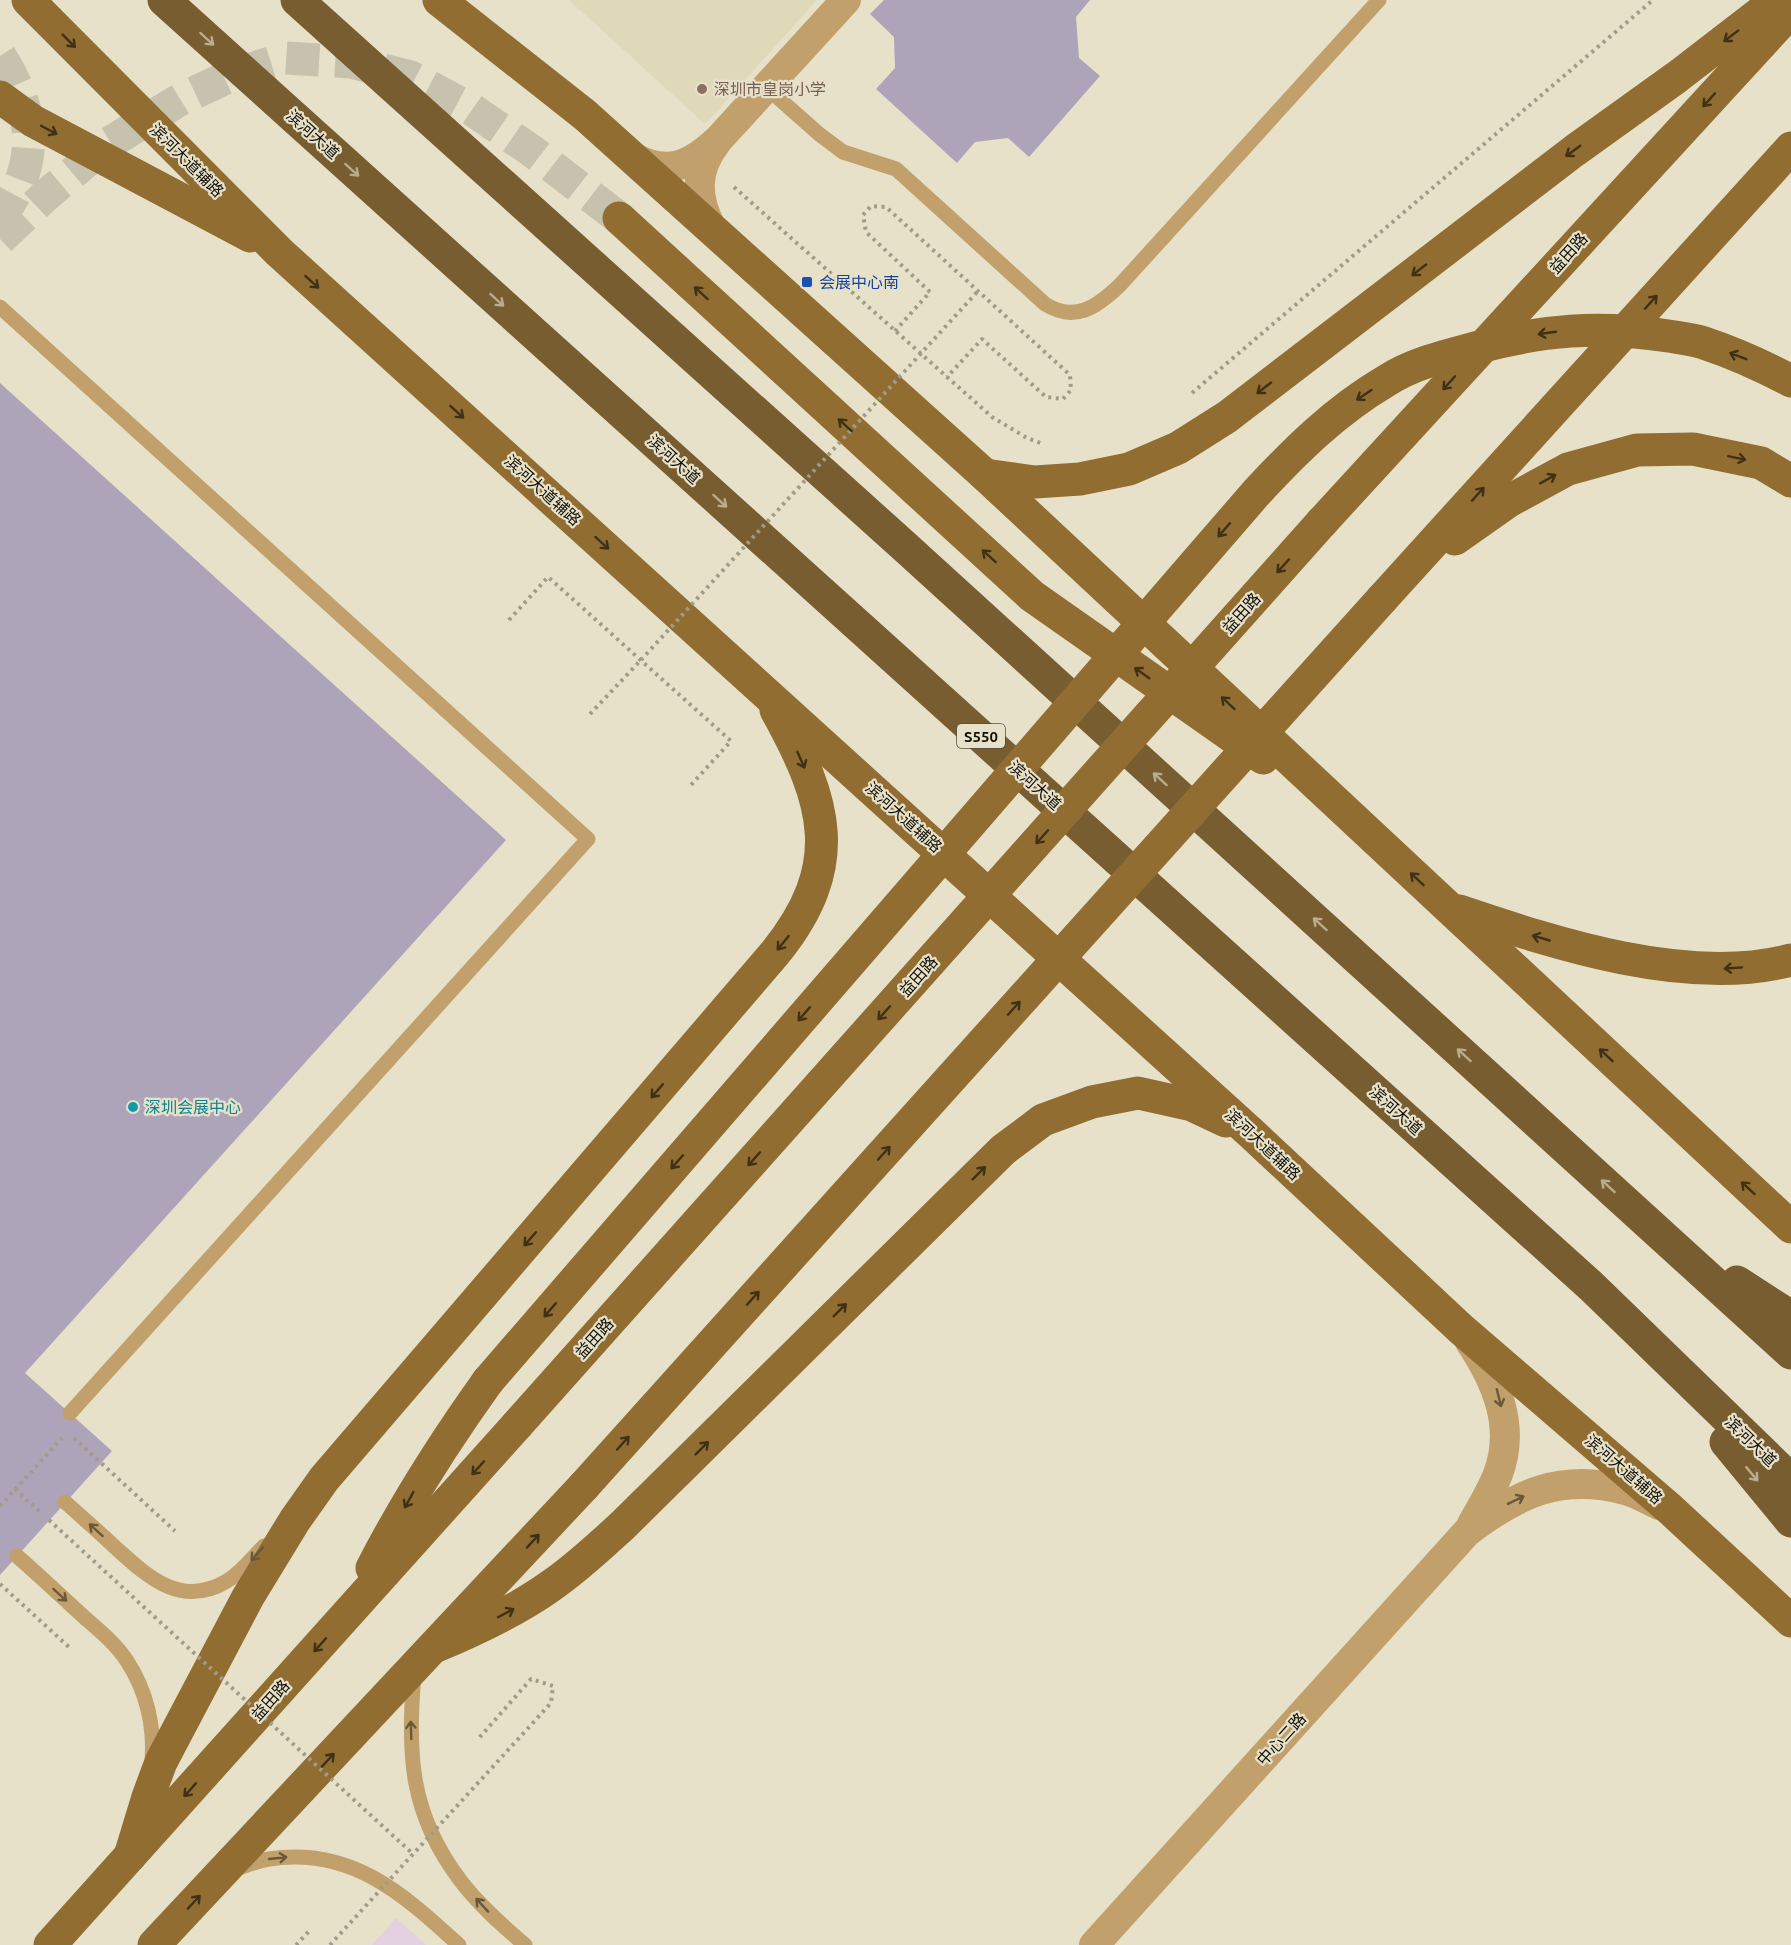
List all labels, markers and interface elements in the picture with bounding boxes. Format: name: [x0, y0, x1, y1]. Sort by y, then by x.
one-way arrow: [1723, 30, 1739, 43]
one-way arrow: [200, 32, 215, 46]
one-way arrow: [62, 34, 77, 49]
place label: 深圳市皇岗小学: [714, 80, 826, 98]
marker: 深圳市皇岗小学: [695, 82, 709, 96]
one-way arrow: [1702, 92, 1716, 107]
street label: 滨河大道: [283, 106, 343, 162]
street label: 滨河大道辅路: [147, 120, 227, 200]
one-way arrow: [39, 125, 57, 136]
one-way arrow: [1566, 145, 1582, 157]
one-way arrow: [345, 163, 360, 177]
street label: 益田路: [1545, 229, 1591, 277]
one-way arrow: [1411, 263, 1427, 276]
place label: 会展中心南: [819, 273, 899, 291]
one-way arrow: [304, 275, 319, 289]
marker: 会展中心南: [800, 275, 814, 289]
one-way arrow: [694, 286, 709, 300]
one-way arrow: [489, 293, 504, 307]
one-way arrow: [1644, 295, 1658, 310]
one-way arrow: [1537, 328, 1557, 339]
one-way arrow: [1729, 350, 1748, 361]
one-way arrow: [1442, 376, 1457, 391]
one-way arrow: [1256, 382, 1272, 395]
one-way arrow: [1356, 389, 1373, 401]
one-way arrow: [449, 405, 464, 419]
one-way arrow: [838, 418, 853, 432]
street label: 滨河大道: [644, 431, 704, 487]
street label: 滨河大道辅路: [501, 451, 585, 529]
one-way arrow: [1727, 453, 1746, 465]
one-way arrow: [1539, 473, 1557, 484]
one-way arrow: [1471, 486, 1485, 501]
one-way arrow: [712, 494, 727, 508]
one-way arrow: [1217, 522, 1231, 537]
one-way arrow: [594, 536, 609, 550]
one-way arrow: [982, 549, 997, 563]
one-way arrow: [1276, 558, 1290, 573]
street label: 益田路: [1218, 589, 1264, 637]
one-way arrow: [1134, 667, 1150, 679]
one-way arrow: [1221, 696, 1236, 710]
road number: S550: [957, 724, 1005, 748]
one-way arrow: [796, 751, 807, 769]
street label: 滨河大道: [1005, 757, 1065, 813]
one-way arrow: [1153, 772, 1168, 786]
street label: 滨河大道辅路: [862, 778, 946, 856]
one-way arrow: [1035, 829, 1049, 844]
one-way arrow: [1409, 872, 1424, 886]
one-way arrow: [1312, 917, 1327, 931]
one-way arrow: [1532, 932, 1551, 943]
one-way arrow: [776, 935, 790, 950]
street label: 益田路: [895, 952, 941, 1000]
one-way arrow: [1724, 963, 1744, 974]
one-way arrow: [1007, 1001, 1021, 1016]
one-way arrow: [798, 1006, 811, 1022]
one-way arrow: [877, 1006, 891, 1021]
one-way arrow: [1598, 1047, 1613, 1062]
one-way arrow: [1456, 1048, 1471, 1062]
street label: 滨河大道: [1366, 1082, 1426, 1138]
one-way arrow: [650, 1083, 663, 1099]
place label: 深圳会展中心: [145, 1098, 241, 1116]
marker: 深圳会展中心: [126, 1100, 140, 1114]
street label: 滨河大道辅路: [1222, 1105, 1304, 1183]
one-way arrow: [877, 1146, 891, 1161]
one-way arrow: [747, 1151, 761, 1166]
one-way arrow: [670, 1154, 684, 1169]
one-way arrow: [971, 1166, 986, 1180]
one-way arrow: [1601, 1180, 1616, 1194]
one-way arrow: [1741, 1180, 1756, 1195]
one-way arrow: [523, 1231, 536, 1247]
one-way arrow: [746, 1291, 760, 1306]
one-way arrow: [543, 1301, 557, 1317]
one-way arrow: [833, 1303, 848, 1318]
street label: 益田路: [571, 1314, 617, 1362]
one-way arrow: [1494, 1388, 1506, 1407]
street label: 滨河大道: [1722, 1412, 1780, 1470]
street label: 滨河大道辅路: [1582, 1431, 1666, 1507]
one-way arrow: [616, 1436, 630, 1451]
one-way arrow: [694, 1440, 709, 1455]
one-way arrow: [471, 1461, 485, 1476]
one-way arrow: [1746, 1466, 1759, 1482]
one-way arrow: [403, 1490, 414, 1508]
one-way arrow: [1507, 1494, 1525, 1506]
one-way arrow: [89, 1523, 104, 1537]
one-way arrow: [526, 1534, 540, 1549]
one-way arrow: [250, 1546, 264, 1561]
one-way arrow: [53, 1588, 68, 1602]
one-way arrow: [496, 1607, 514, 1619]
one-way arrow: [313, 1637, 327, 1652]
street label: 益田路: [247, 1676, 293, 1724]
street label: 中心二路: [1253, 1709, 1309, 1769]
one-way arrow: [405, 1720, 417, 1740]
one-way arrow: [321, 1753, 335, 1768]
one-way arrow: [183, 1782, 197, 1797]
one-way arrow: [268, 1852, 288, 1863]
one-way arrow: [187, 1895, 201, 1910]
one-way arrow: [475, 1898, 489, 1913]

